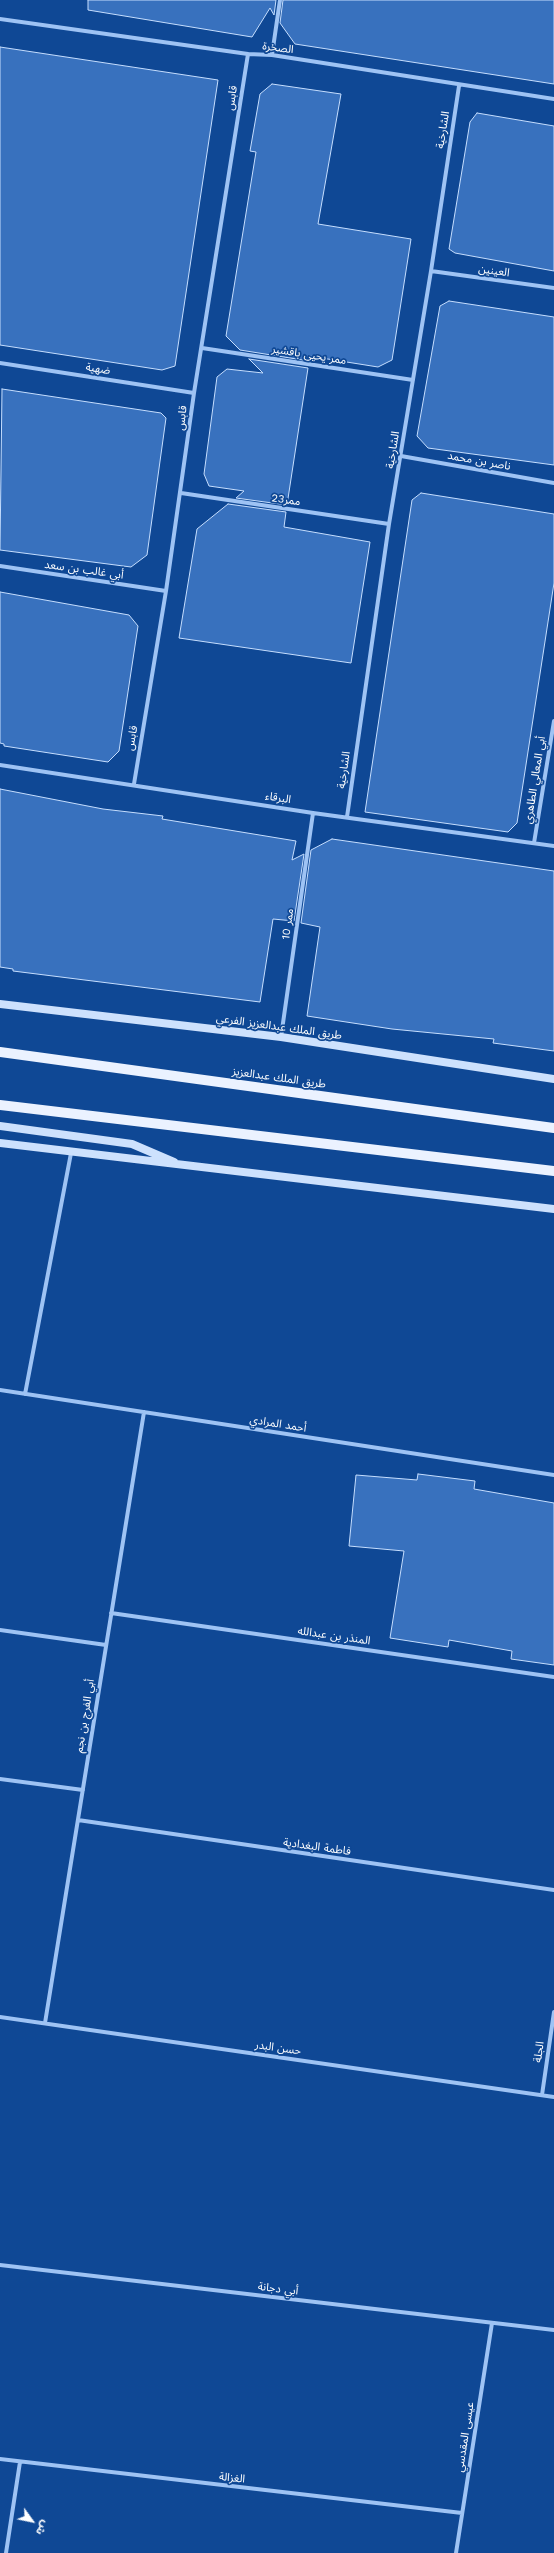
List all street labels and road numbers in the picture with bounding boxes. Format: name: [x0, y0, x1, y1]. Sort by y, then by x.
street label: الصخرة: [262, 40, 294, 56]
street label: قابس: [224, 85, 240, 111]
street label: الشارخية: [434, 110, 452, 150]
street label: العينين: [478, 262, 510, 280]
street label: ممر يحيى باقشير: [271, 343, 347, 367]
street label: ضهية: [85, 361, 111, 377]
street label: قابس: [174, 405, 190, 431]
street label: الشارخية: [384, 430, 402, 470]
street label: ناصر بن محمد: [446, 449, 512, 473]
street label: ممر23: [271, 491, 301, 509]
street label: أبي غالب بن سعد: [44, 558, 124, 582]
street label: قابس: [123, 725, 141, 751]
street label: أبي المعالي الطاهري: [522, 735, 548, 825]
street label: الشارخية: [335, 750, 353, 790]
street label: البرقاء: [264, 789, 292, 807]
street label: ممر 10: [279, 908, 297, 940]
street label: طريق الملك عبدالعزيز الفرعي: [215, 1012, 343, 1042]
street label: طريق الملك عبدالعزيز: [231, 1065, 327, 1091]
street label: أحمد المرادي: [249, 1413, 307, 1435]
street label: المنذر بن عبدالله: [297, 1624, 371, 1648]
street label: أبي الفرج بن نجم: [73, 1678, 97, 1754]
street label: فاطمة البغدادية: [282, 1836, 352, 1858]
street label: حسن البدر: [254, 2038, 302, 2058]
street label: الجلة: [531, 2041, 547, 2063]
street label: أبي دجانة: [257, 2280, 299, 2298]
street label: عيسى المقدسي: [453, 2401, 477, 2473]
street label: الغزالة: [218, 2470, 246, 2486]

